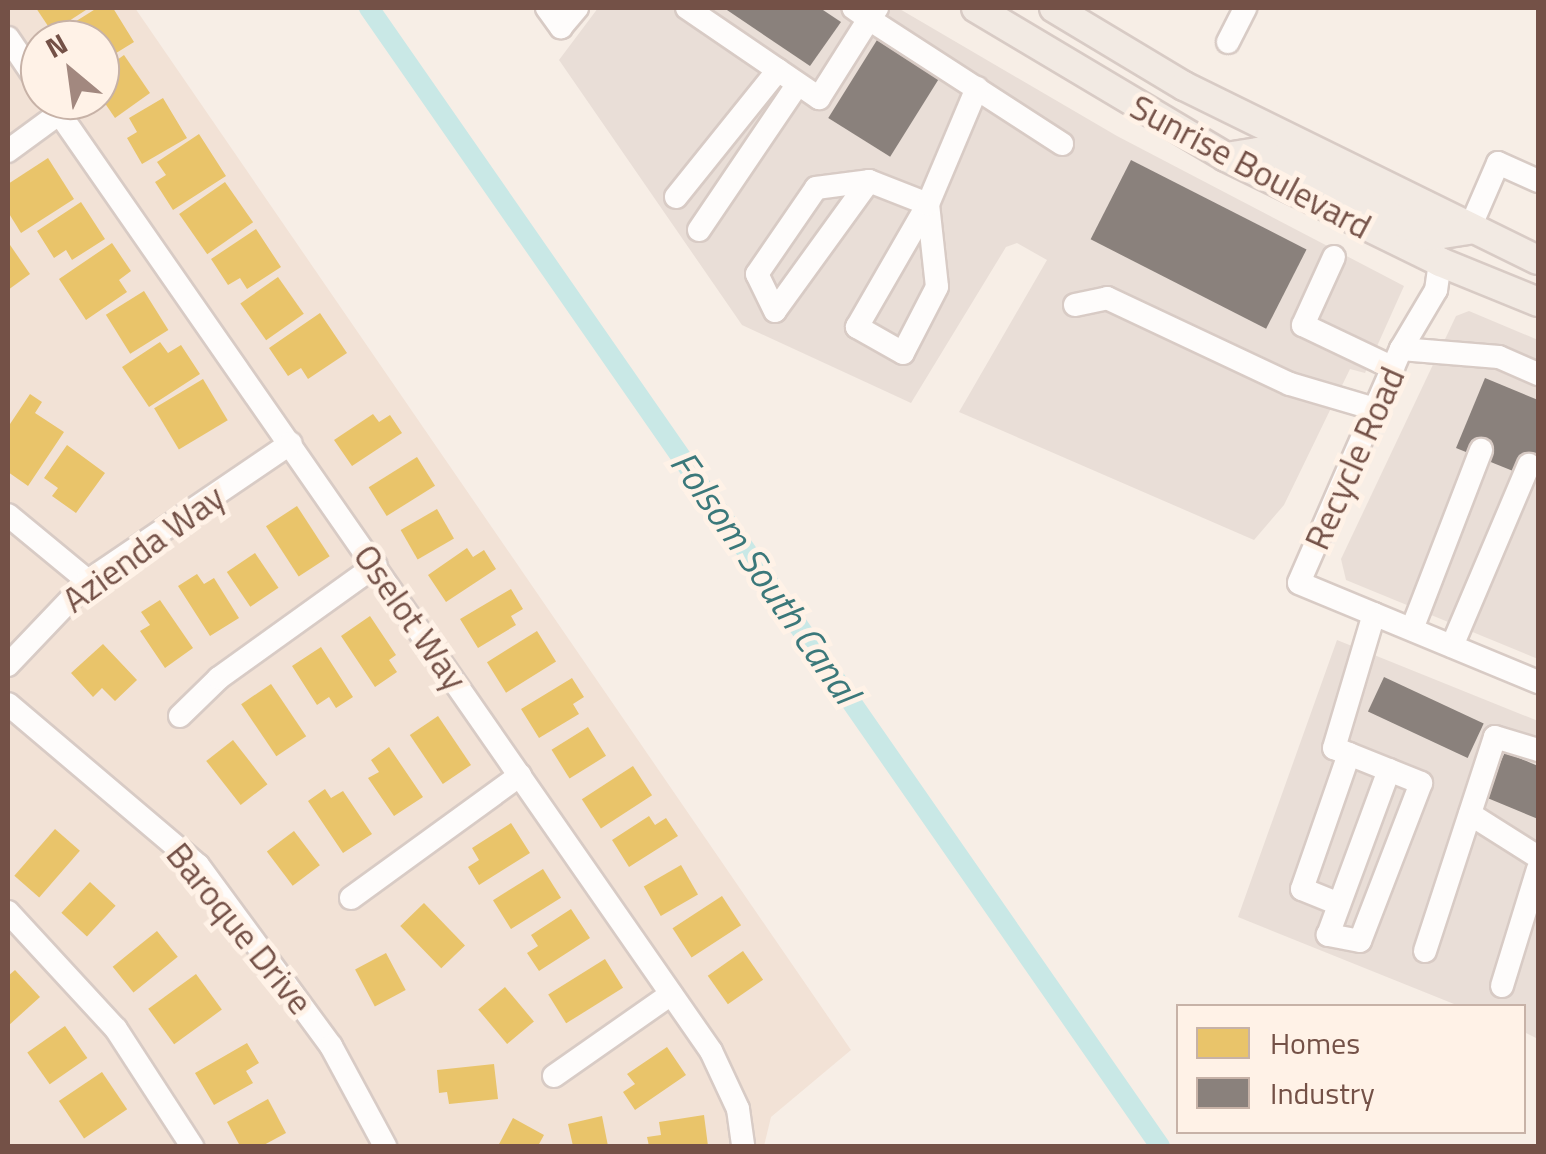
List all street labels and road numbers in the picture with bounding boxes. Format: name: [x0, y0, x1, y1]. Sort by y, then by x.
street label: Sunrise Boulevard: [1124, 85, 1378, 247]
street label: Recycle Road: [1295, 360, 1413, 556]
street label: Azienda Way: [54, 475, 232, 621]
street label: Oselot Way: [346, 536, 476, 698]
street label: Baroque Drive: [158, 834, 322, 1022]

